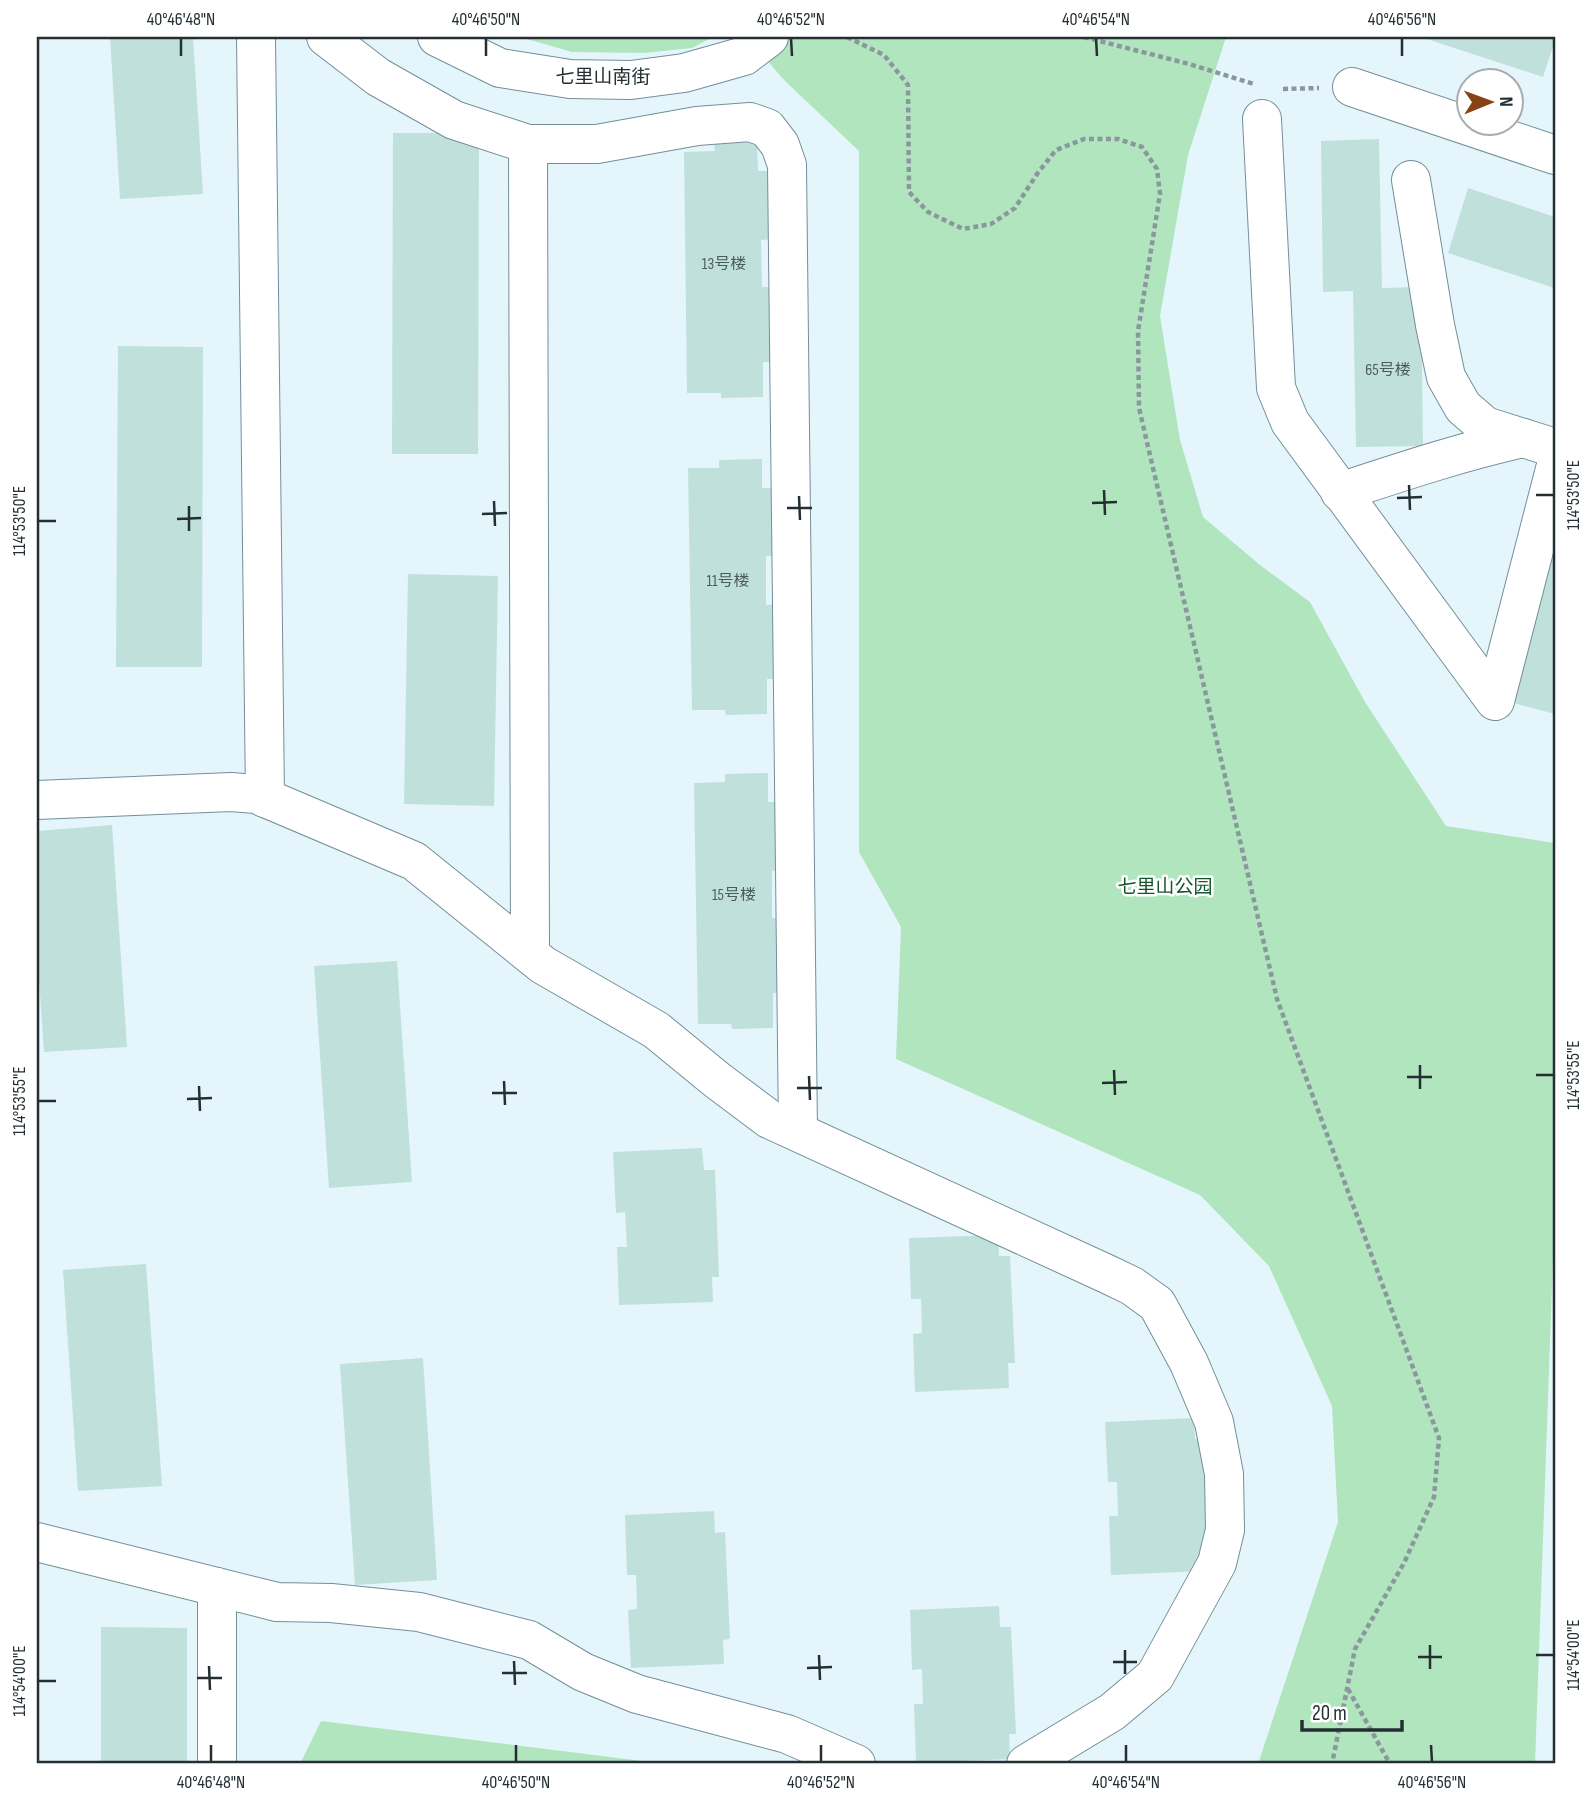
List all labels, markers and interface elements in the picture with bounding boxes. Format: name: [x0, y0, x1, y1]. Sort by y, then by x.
text: 40°46'48"N: [147, 9, 215, 30]
text: 40°46'50"N: [452, 9, 520, 30]
text: 40°46'52"N: [757, 9, 825, 30]
text: 40°46'54"N: [1062, 9, 1130, 30]
text: 40°46'56"N: [1368, 9, 1436, 30]
street label: 七里山南街: [555, 66, 651, 89]
north arrow: [1456, 66, 1526, 136]
text: N: [1494, 96, 1517, 107]
house number: 13号楼: [702, 255, 746, 274]
house number: 65号楼: [1365, 361, 1411, 380]
text: 114°53'50"E: [1563, 460, 1584, 530]
text: 114°53'50"E: [9, 486, 30, 556]
house number: 11号楼: [706, 572, 750, 591]
park label: 七里山公园: [1117, 876, 1213, 899]
house number: 15号楼: [712, 886, 756, 905]
text: 114°53'55"E: [1563, 1040, 1584, 1110]
text: 114°53'55"E: [9, 1066, 30, 1136]
text: 114°54'00"E: [1563, 1619, 1584, 1691]
text: 114°54'00"E: [9, 1645, 30, 1717]
scale bar: [1302, 1689, 1401, 1733]
text: 20 m: [1312, 1701, 1347, 1726]
text: 40°46'48"N: [177, 1772, 245, 1793]
text: 40°46'50"N: [482, 1772, 550, 1793]
text: 40°46'52"N: [787, 1772, 855, 1793]
text: 40°46'54"N: [1092, 1772, 1160, 1793]
text: 40°46'56"N: [1398, 1772, 1466, 1793]

